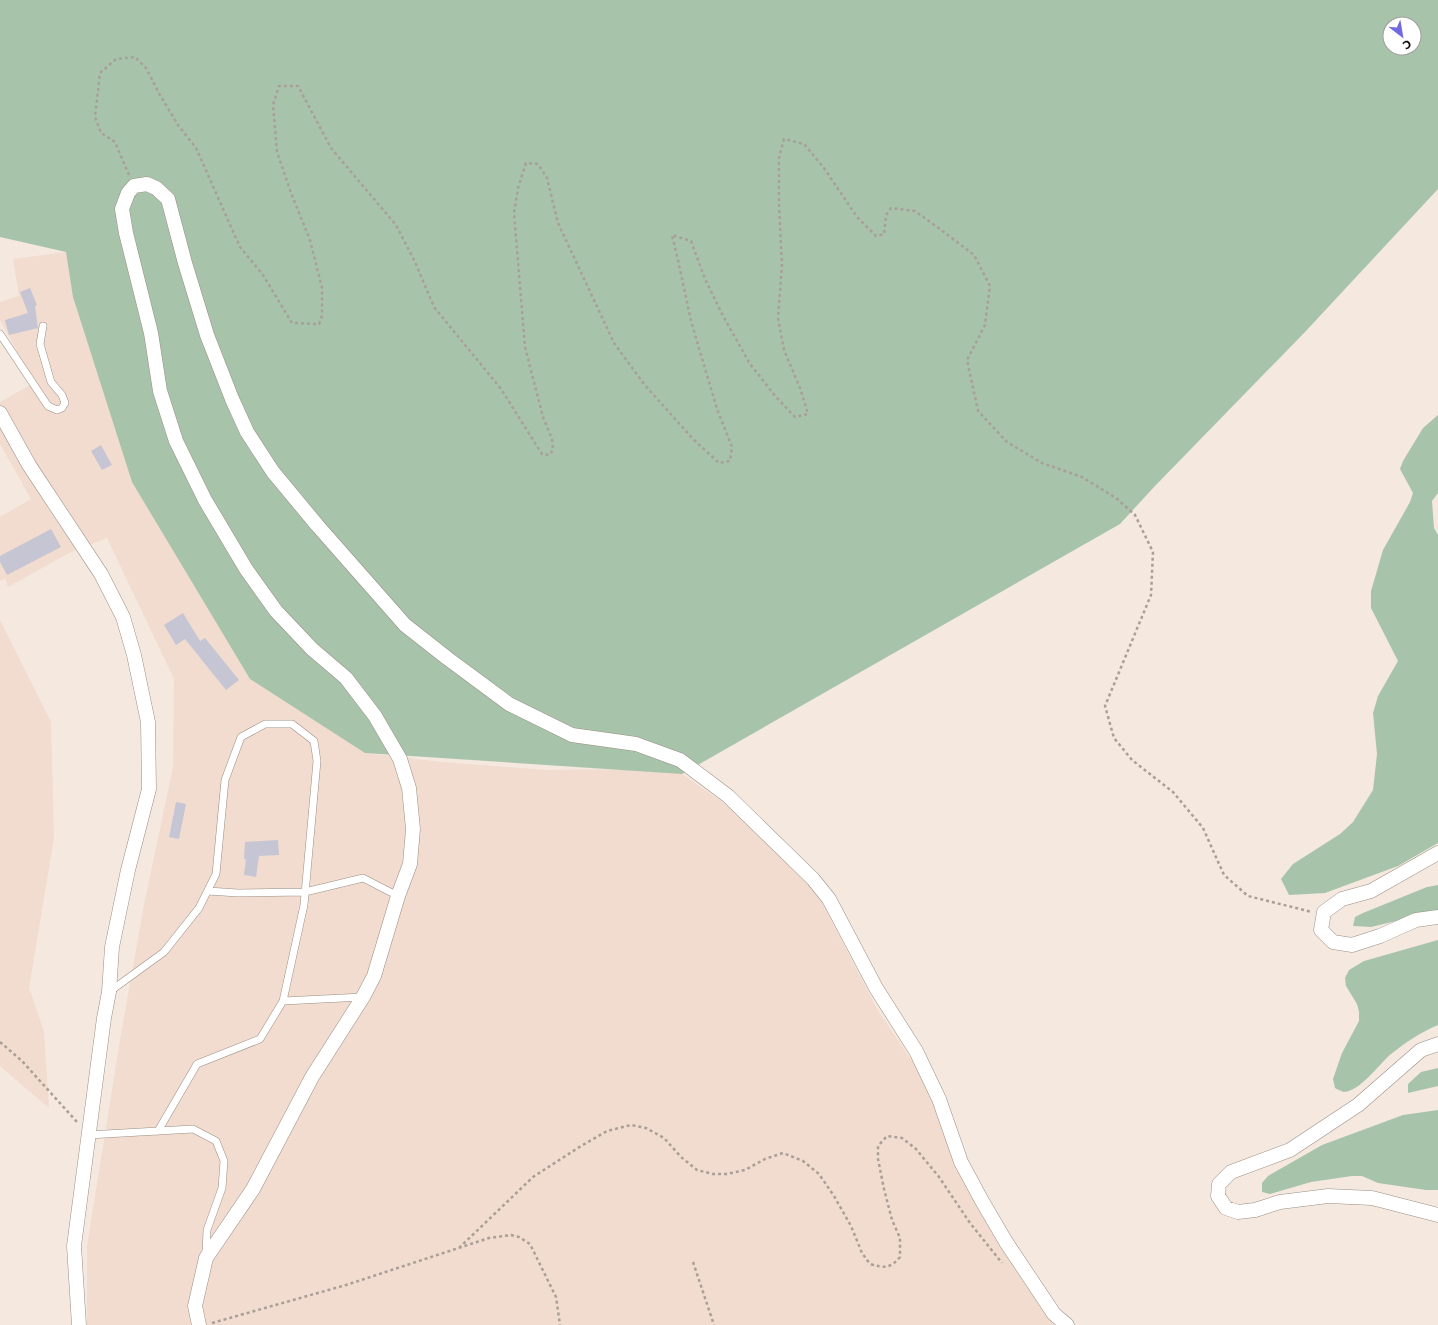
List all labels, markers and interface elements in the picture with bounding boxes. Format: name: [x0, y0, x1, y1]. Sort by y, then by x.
north arrow: [1382, 16, 1422, 56]
text: С: [1400, 37, 1414, 53]

